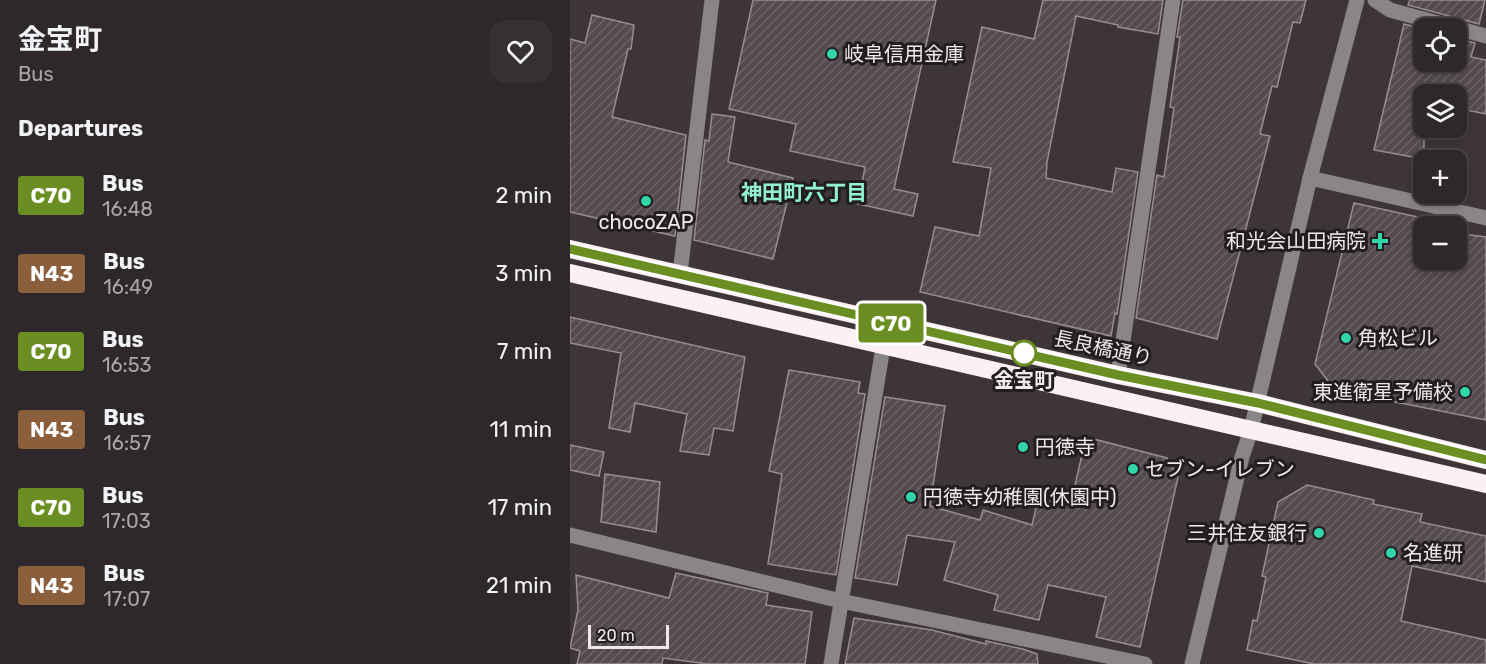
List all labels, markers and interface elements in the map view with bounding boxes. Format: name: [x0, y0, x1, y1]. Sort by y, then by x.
map controls: [1413, 18, 1467, 270]
button: locate: [1413, 18, 1467, 72]
button: heart: [489, 20, 552, 83]
text: 金宝町: [18, 23, 102, 56]
place label: 岐阜信用金庫: [844, 42, 964, 66]
marker: 岐阜信用金庫: [825, 47, 839, 61]
text: Bus: [18, 62, 54, 86]
button: layers: [1413, 84, 1467, 138]
text: Departures: [18, 115, 143, 142]
button: +: [1413, 150, 1467, 204]
text: Bus: [102, 170, 144, 197]
district label: 神田町六丁目: [741, 180, 867, 205]
text: 2 min: [495, 182, 552, 209]
text: C70: [30, 183, 72, 208]
marker: chocoZAP: [639, 194, 653, 208]
text: 16:48: [102, 197, 153, 221]
place label: chocoZAP: [598, 210, 694, 234]
button: −: [1413, 216, 1467, 270]
place label: 和光会山田病院: [1226, 229, 1366, 253]
marker: 和光会山田病院: [1371, 232, 1389, 250]
text: Bus: [103, 248, 145, 275]
text: 3 min: [495, 260, 552, 287]
text: N43: [30, 261, 73, 286]
text: 16:49: [103, 275, 153, 299]
line badge: C70: [856, 304, 926, 342]
text: C70: [870, 311, 912, 336]
text: Bus: [102, 326, 144, 353]
street label: 長良橋通り: [1052, 326, 1154, 370]
place label: 角松ビル: [1358, 326, 1438, 350]
marker: 角松ビル: [1339, 331, 1353, 345]
text: 7 min: [497, 338, 552, 365]
text: C70: [30, 339, 72, 364]
marker: 金宝町: [1011, 340, 1037, 366]
text: 16:53: [102, 353, 152, 377]
place label: 金宝町: [994, 368, 1054, 392]
place label: 東進衛星予備校: [1313, 380, 1453, 404]
marker: 東進衛星予備校: [1458, 385, 1472, 399]
text: Bus: [103, 404, 145, 431]
text: 11 min: [490, 416, 552, 443]
text: N43: [30, 417, 73, 442]
text: 16:57: [103, 431, 151, 455]
place label: 円徳寺: [1035, 435, 1095, 459]
marker: 円徳寺: [1016, 440, 1030, 454]
place label: セブン-イレブン: [1145, 457, 1295, 481]
marker: セブン-イレブン: [1126, 462, 1140, 476]
text: Bus: [102, 482, 144, 509]
place label: 円徳寺幼稚園(休園中): [923, 485, 1117, 509]
marker: 円徳寺幼稚園(休園中): [904, 490, 918, 504]
text: 17 min: [488, 494, 552, 521]
text: C70: [30, 495, 72, 520]
text: 17:03: [102, 509, 151, 533]
place label: 三井住友銀行: [1187, 521, 1307, 545]
marker: 三井住友銀行: [1312, 526, 1326, 540]
place label: 名進研: [1403, 541, 1463, 565]
marker: 名進研: [1384, 546, 1398, 560]
text: Bus: [103, 560, 145, 587]
text: 21 min: [486, 572, 552, 599]
text: N43: [30, 573, 73, 598]
text: 17:07: [103, 587, 150, 611]
scale bar: [588, 622, 669, 650]
text: 20 m: [597, 626, 635, 645]

